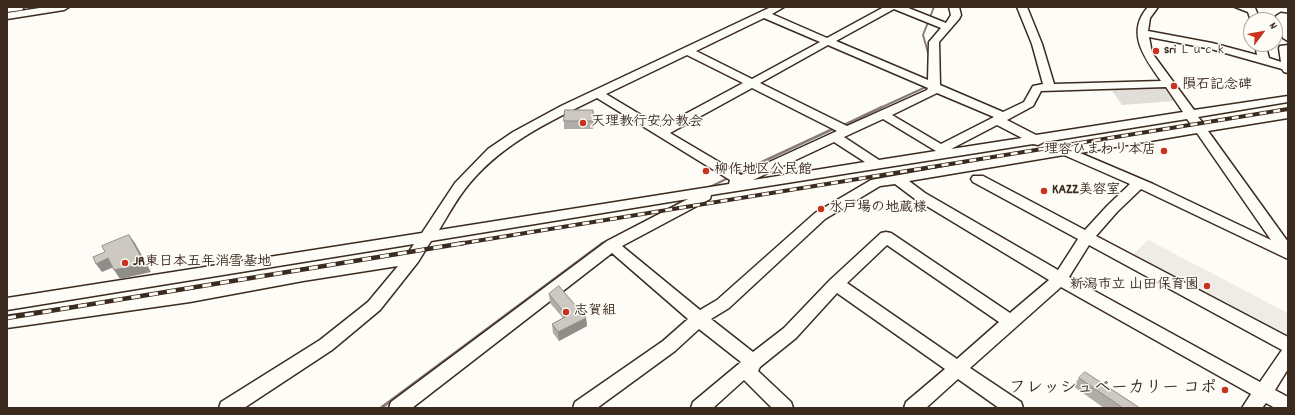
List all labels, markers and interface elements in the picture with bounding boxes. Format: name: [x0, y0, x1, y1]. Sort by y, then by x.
north arrow: [1243, 12, 1283, 52]
text: N: [1264, 20, 1281, 33]
place label: Sri Ｌｕｃｋ: [1164, 44, 1227, 58]
marker: Sri Ｌｕｃｋ: [1151, 46, 1161, 56]
place label: 隕石記念碑: [1182, 78, 1252, 94]
marker: 隕石記念碑: [1169, 81, 1179, 91]
place label: 天理教行安分教会: [591, 115, 703, 131]
marker: 天理教行安分教会: [578, 118, 588, 128]
place label: 理容ひまわり本店: [1044, 143, 1156, 159]
marker: 理容ひまわり本店: [1159, 146, 1169, 156]
place label: 柳作地区公民館: [714, 163, 812, 179]
marker: 柳作地区公民館: [701, 166, 711, 176]
place label: KAZZ美容室: [1052, 183, 1120, 199]
marker: KAZZ美容室: [1039, 186, 1049, 196]
place label: 水戸場の地蔵様: [829, 201, 927, 217]
marker: 水戸場の地蔵様: [816, 204, 826, 214]
place label: JR東日本五年消雪基地: [133, 255, 271, 271]
marker: JR東日本五年消雪基地: [120, 258, 130, 268]
place label: 新潟市立 山田保育園: [1070, 278, 1199, 294]
marker: 新潟市立 山田保育園: [1202, 281, 1212, 291]
place label: 志賀組: [574, 304, 616, 320]
marker: 志賀組: [561, 307, 571, 317]
place label: フレッシュベーカリー コポ: [1009, 380, 1217, 400]
marker: フレッシュベーカリー コポ: [1220, 385, 1230, 395]

